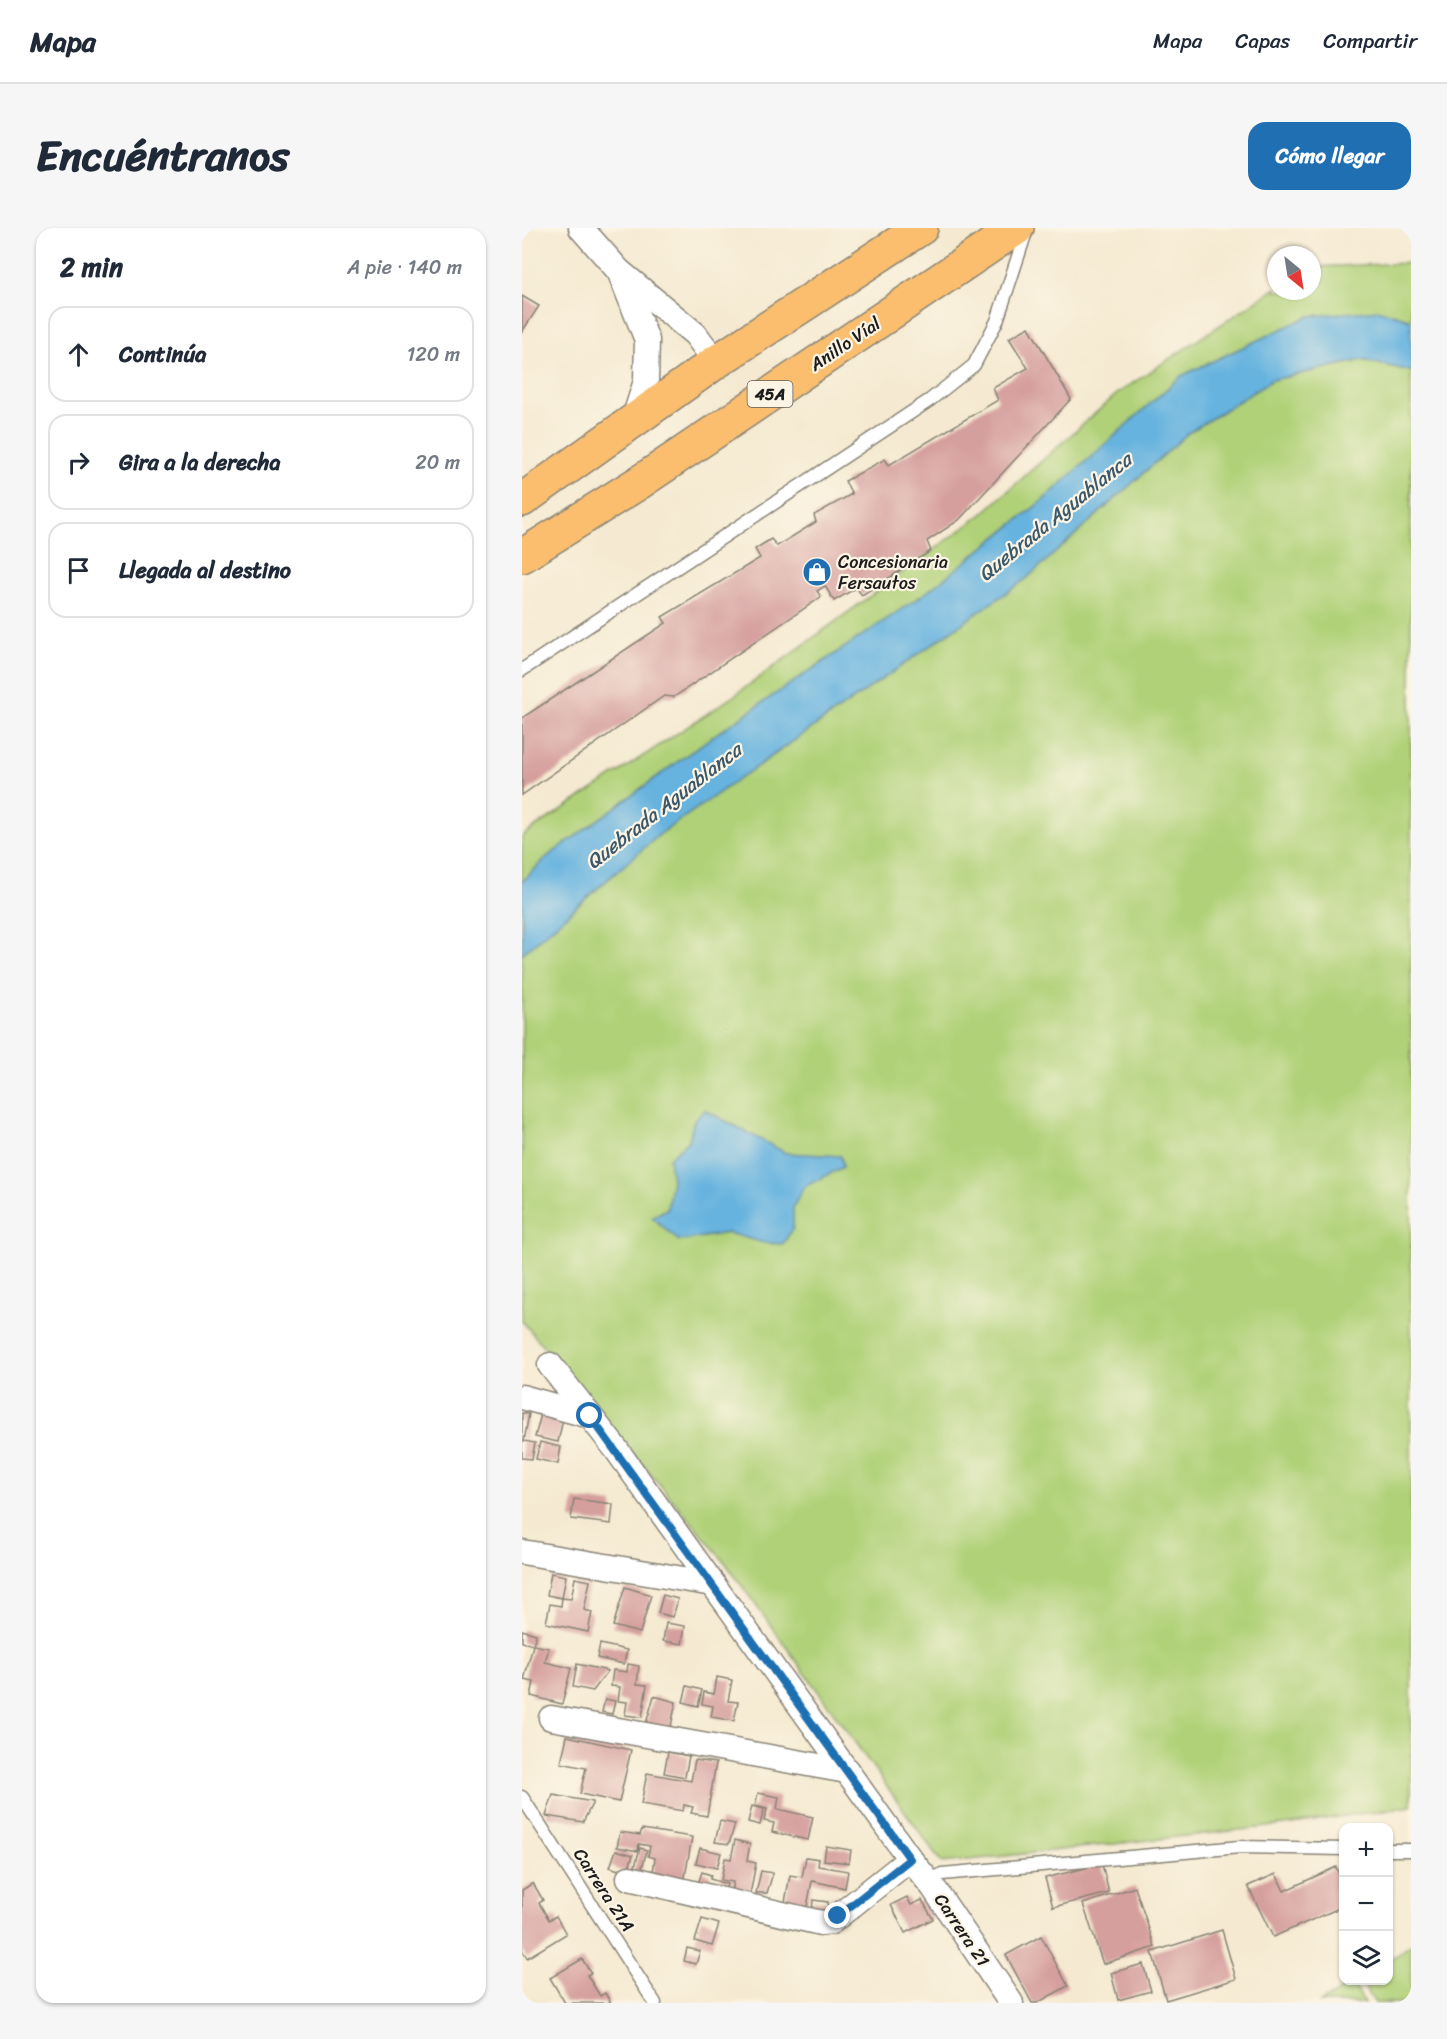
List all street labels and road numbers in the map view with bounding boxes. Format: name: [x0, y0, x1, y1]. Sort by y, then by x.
street label: Anillo Víal: [802, 308, 888, 380]
road number: 45A: [748, 381, 792, 407]
street label: Carrera 21A: [565, 1841, 643, 1939]
street label: Carrera 21: [925, 1886, 999, 1974]

